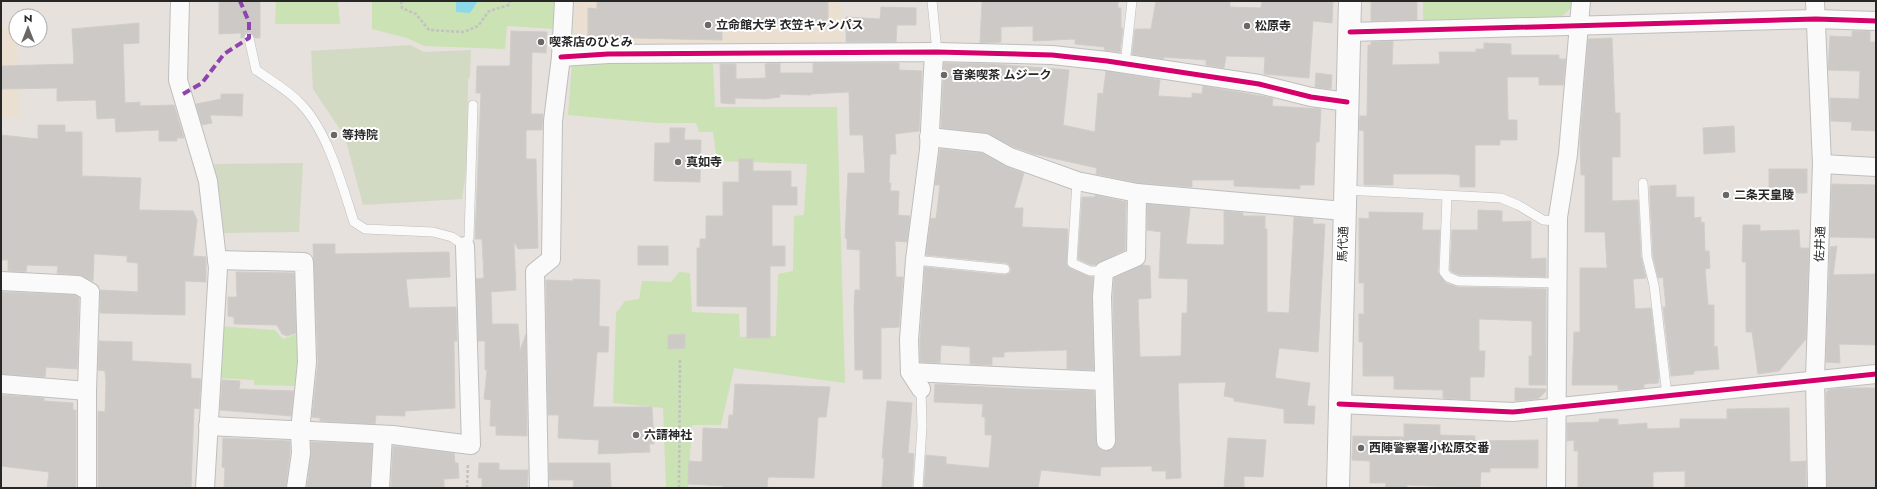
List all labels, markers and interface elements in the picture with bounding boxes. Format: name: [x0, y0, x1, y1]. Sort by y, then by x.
north arrow: [8, 8, 48, 48]
text: N: [24, 10, 32, 26]
place label: 立命館大学 衣笠キャンパス: [716, 16, 864, 34]
place label: 松原寺: [1255, 17, 1291, 35]
marker: 立命館大学 衣笠キャンパス: [703, 20, 713, 30]
marker: 松原寺: [1242, 21, 1252, 31]
place label: 喫茶店のひとみ: [549, 33, 633, 51]
marker: 喫茶店のひとみ: [536, 37, 546, 47]
place label: 音楽喫茶 ムジーク: [952, 66, 1052, 84]
marker: 音楽喫茶 ムジーク: [939, 70, 949, 80]
place label: 等持院: [342, 126, 378, 144]
marker: 等持院: [329, 130, 339, 140]
place label: 真如寺: [686, 153, 722, 171]
marker: 真如寺: [673, 157, 683, 167]
place label: 二条天皇陵: [1734, 186, 1794, 204]
marker: 二条天皇陵: [1721, 190, 1731, 200]
street label: 馬代通: [1333, 226, 1353, 262]
street label: 佐井通: [1810, 226, 1830, 262]
place label: 六請神社: [644, 426, 692, 444]
marker: 六請神社: [631, 430, 641, 440]
place label: 西陣警察署小松原交番: [1369, 439, 1490, 457]
marker: 西陣警察署小松原交番: [1356, 443, 1366, 453]

